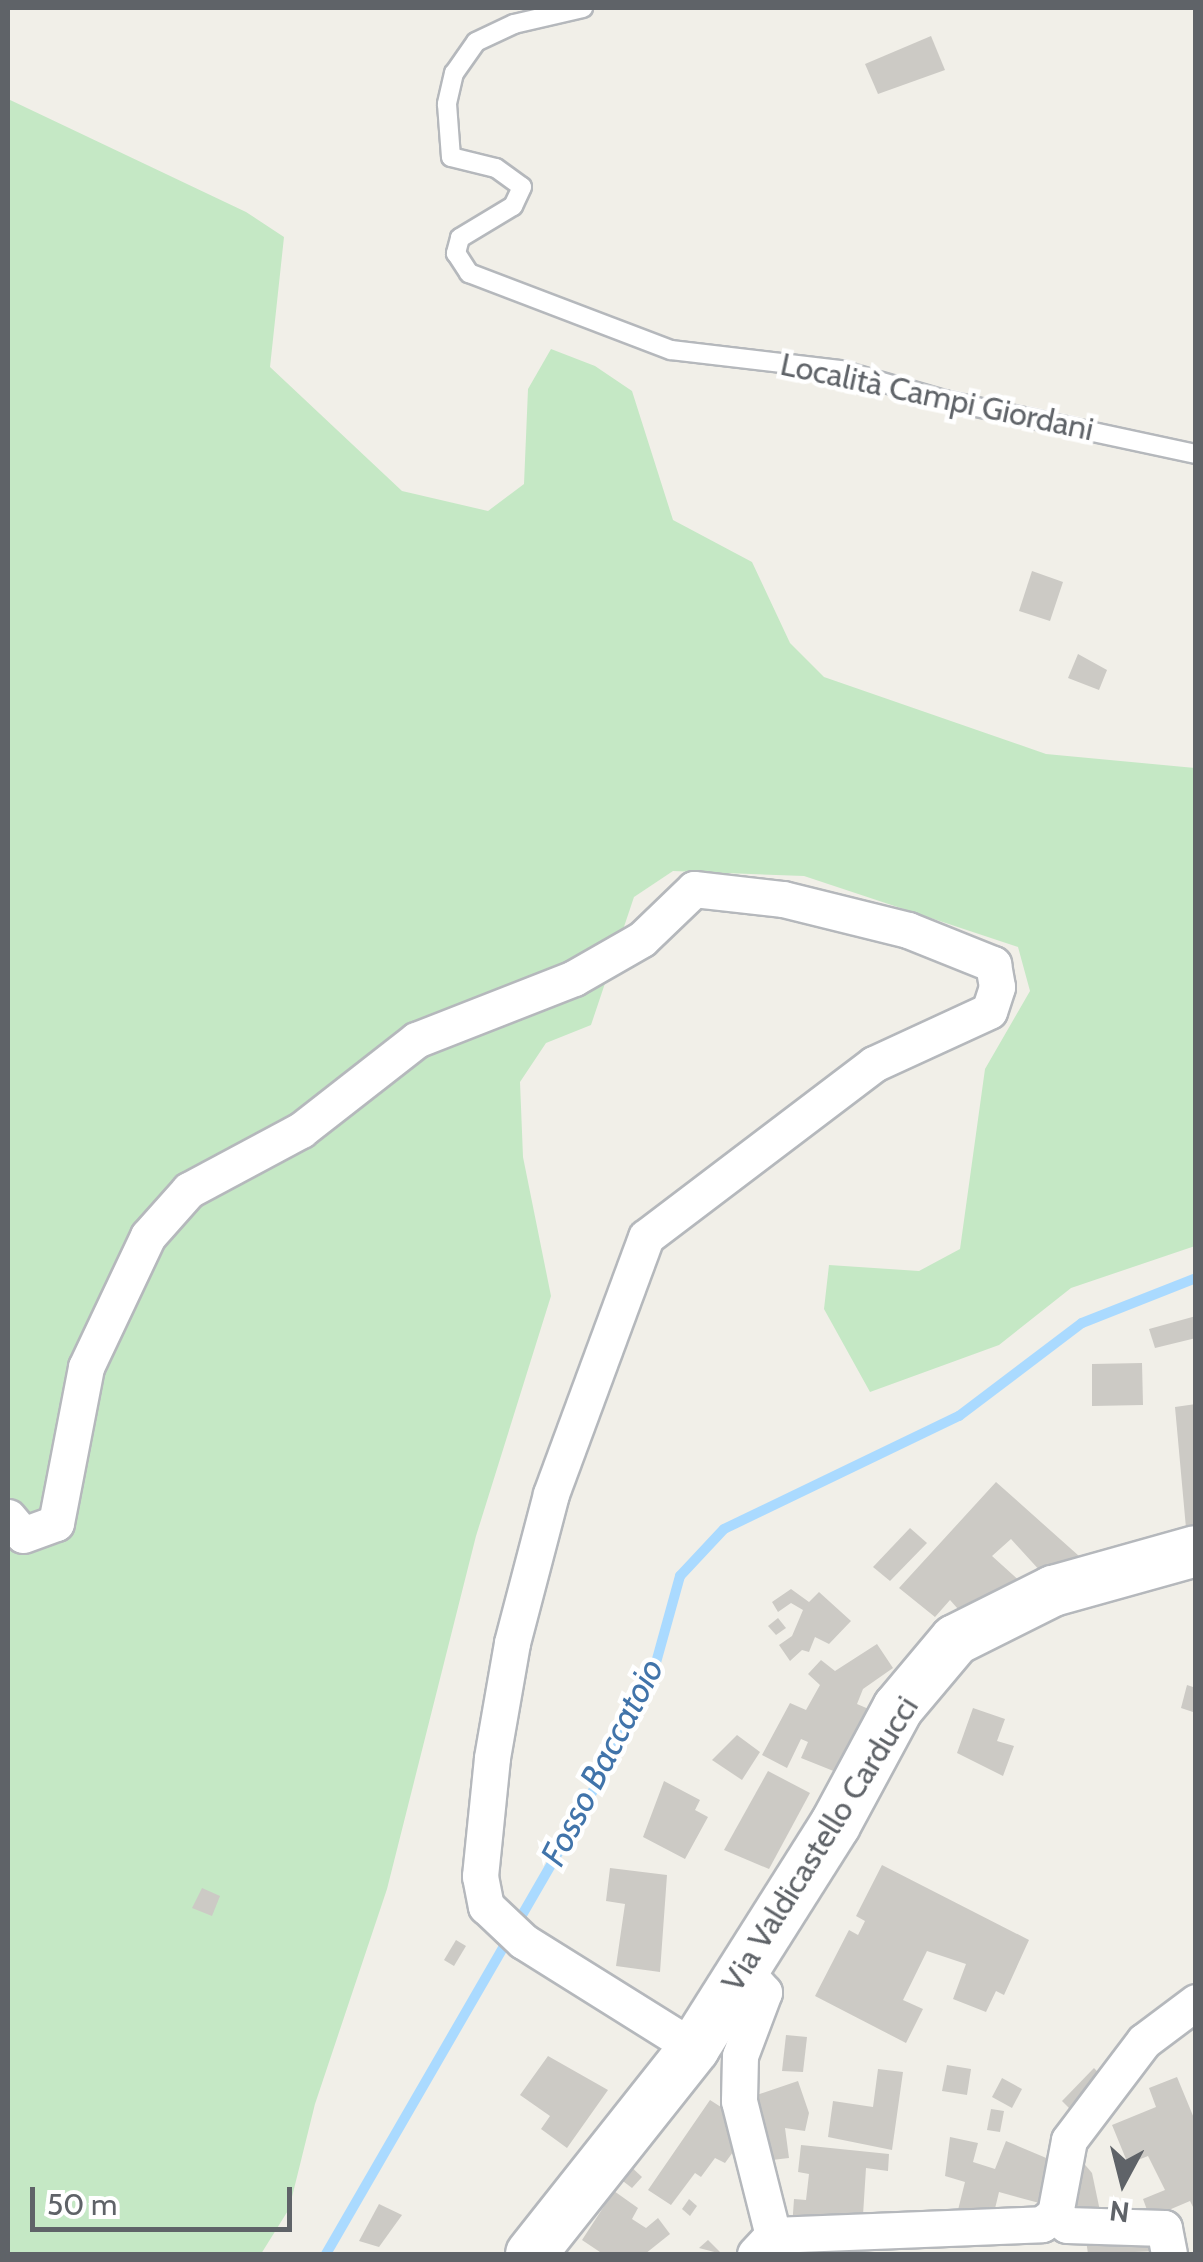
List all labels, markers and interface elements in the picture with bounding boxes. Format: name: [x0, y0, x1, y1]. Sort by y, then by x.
street label: Località Campi Giordani: [777, 345, 1097, 449]
water label: Fosso Baccatoio: [532, 1651, 672, 1873]
street label: Via Valdicastello Carducci: [713, 1689, 927, 1999]
north arrow: [1073, 2132, 1173, 2232]
scale bar: [35, 2167, 298, 2229]
text: 50 m: [47, 2186, 117, 2223]
text: N: [1107, 2194, 1131, 2230]

